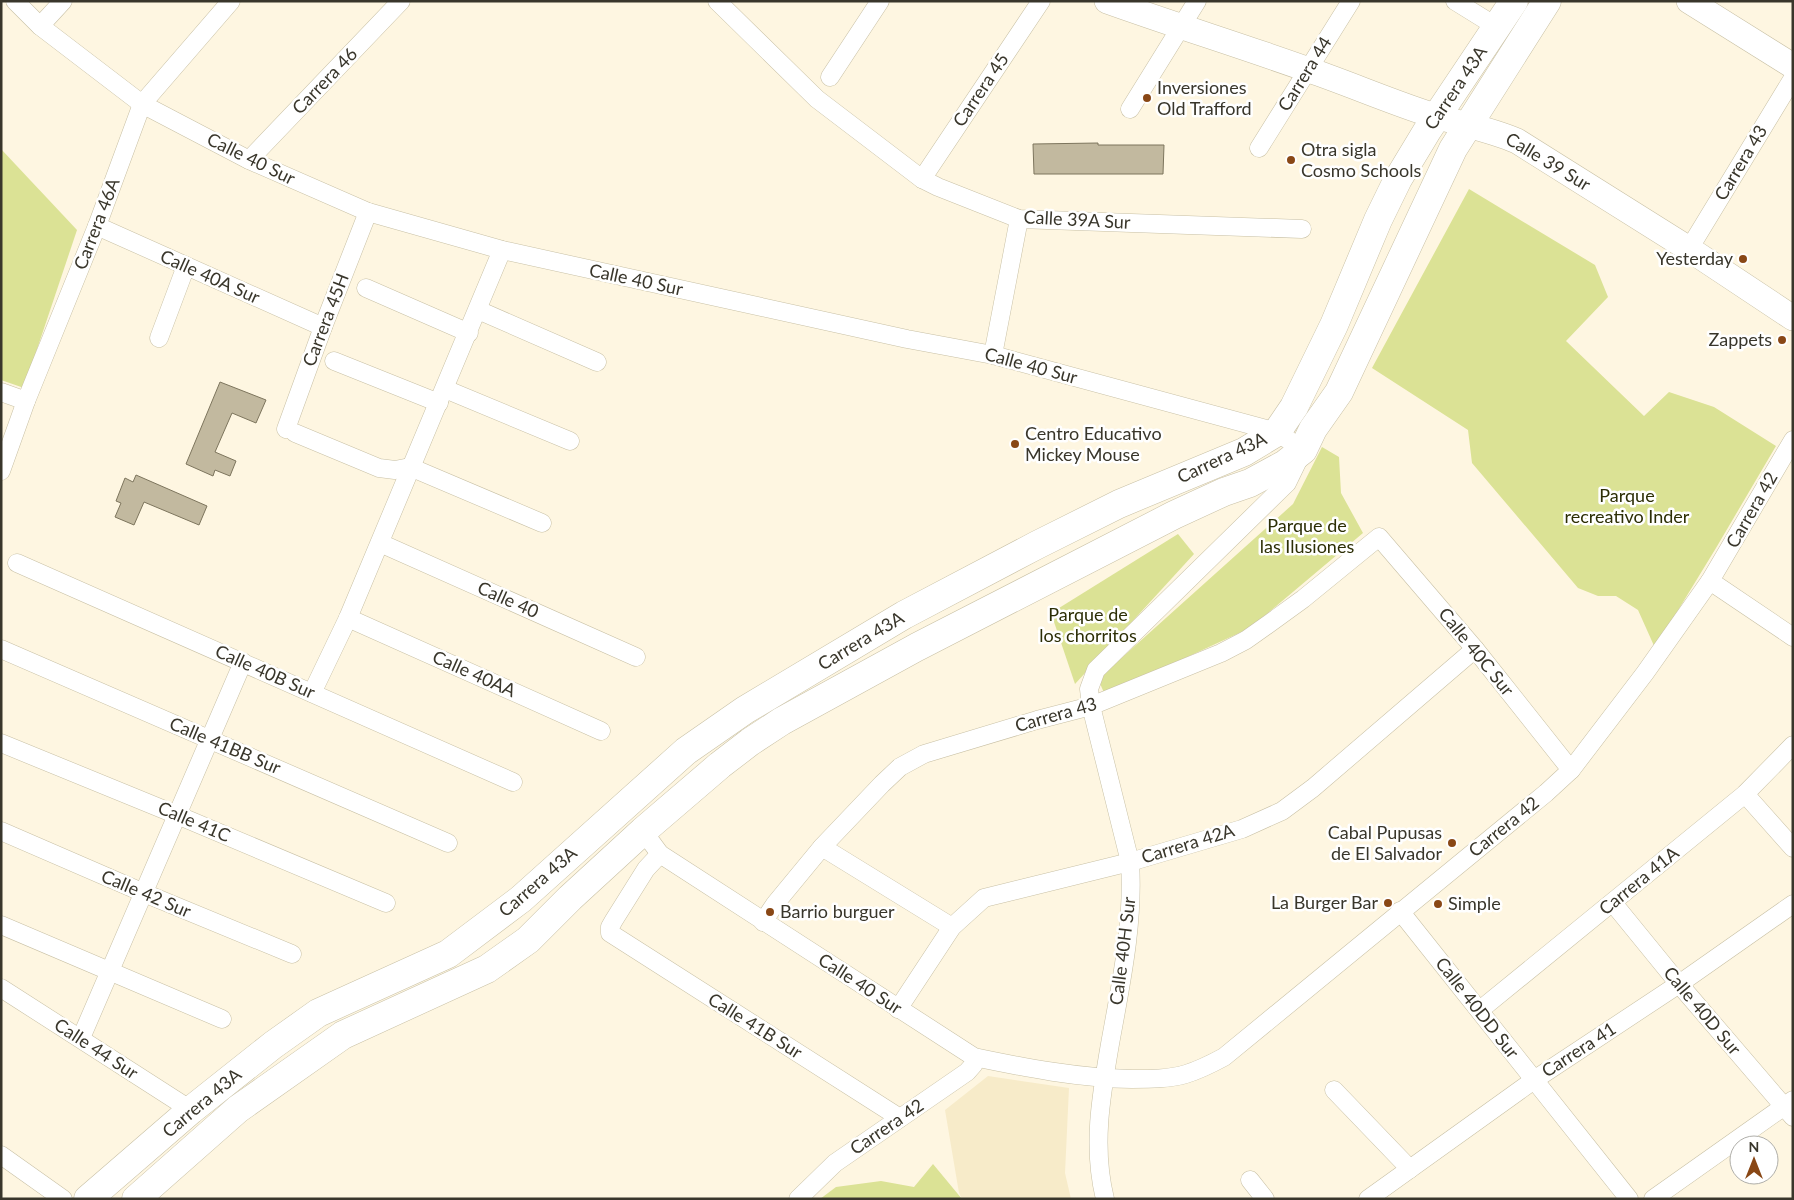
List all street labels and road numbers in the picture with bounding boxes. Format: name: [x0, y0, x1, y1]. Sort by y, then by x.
street label: Carrera 44: [1273, 32, 1336, 115]
street label: Carrera 43A: [1419, 41, 1492, 133]
street label: Carrera 46: [287, 42, 361, 118]
street label: Carrera 45: [948, 48, 1013, 130]
street label: Carrera 43: [1709, 121, 1771, 204]
street label: Calle 40 Sur: [204, 127, 299, 189]
street label: Calle 39 Sur: [1502, 127, 1595, 195]
street label: Carrera 46A: [69, 174, 124, 273]
street label: Calle 39A Sur: [1023, 205, 1131, 233]
street label: Calle 40A Sur: [157, 244, 264, 308]
street label: Calle 40 Sur: [587, 258, 686, 300]
street label: Carrera 45H: [297, 270, 353, 369]
street label: Calle 40 Sur: [982, 342, 1081, 388]
street label: Carrera 43A: [1173, 426, 1271, 487]
street label: Carrera 42: [1721, 468, 1782, 551]
street label: Calle 40: [474, 576, 542, 622]
street label: Calle 40C Sur: [1434, 603, 1519, 700]
street label: Carrera 43A: [814, 606, 908, 674]
street label: Calle 40B Sur: [212, 639, 319, 703]
street label: Calle 40AA: [429, 645, 520, 702]
street label: Carrera 43: [1012, 692, 1099, 736]
street label: Calle 41BB Sur: [167, 712, 285, 779]
street label: Carrera 42: [1464, 791, 1543, 861]
street label: Calle 41C: [155, 796, 234, 846]
street label: Carrera 42A: [1138, 818, 1238, 868]
street label: Carrera 43A: [494, 841, 581, 921]
street label: Carrera 41A: [1594, 841, 1683, 919]
street label: Calle 42 Sur: [98, 864, 195, 922]
street label: Calle 40H Sur: [1104, 895, 1140, 1006]
street label: Calle 40 Sur: [815, 948, 907, 1019]
street label: Calle 40DD Sur: [1431, 952, 1524, 1063]
street label: Calle 40D Sur: [1659, 962, 1746, 1059]
street label: Calle 41B Sur: [704, 988, 807, 1063]
street label: Calle 44 Sur: [51, 1013, 143, 1084]
street label: Carrera 41: [1537, 1017, 1620, 1081]
street label: Carrera 43A: [157, 1062, 246, 1142]
street label: Carrera 42: [845, 1094, 927, 1159]

